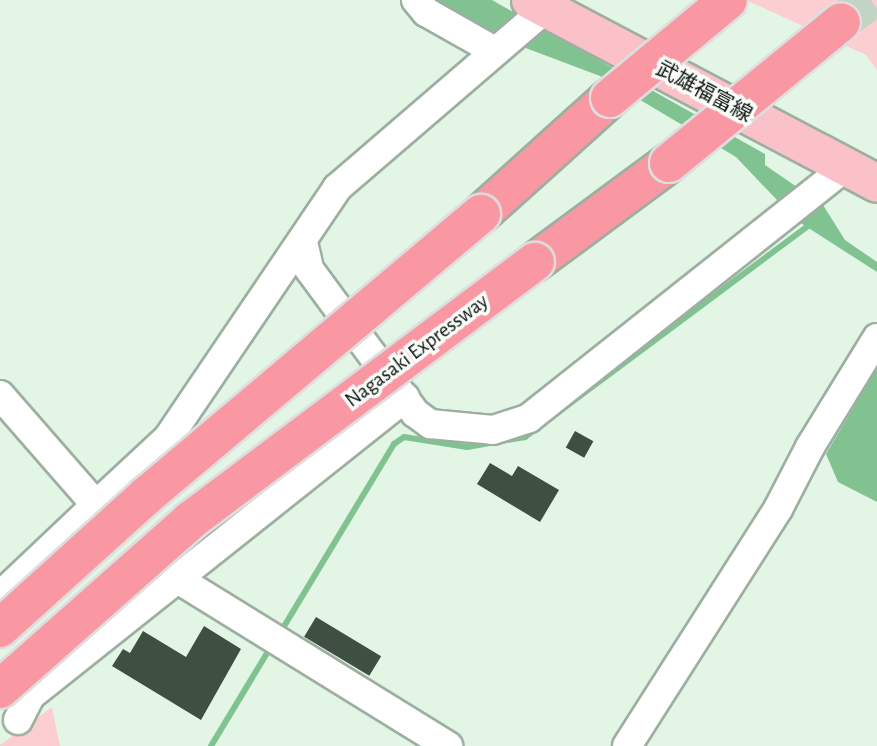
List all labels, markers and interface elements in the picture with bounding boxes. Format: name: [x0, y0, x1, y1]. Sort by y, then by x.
street label: 武雄福富線: [652, 56, 756, 128]
street label: Nagasaki Expressway: [340, 289, 494, 413]

